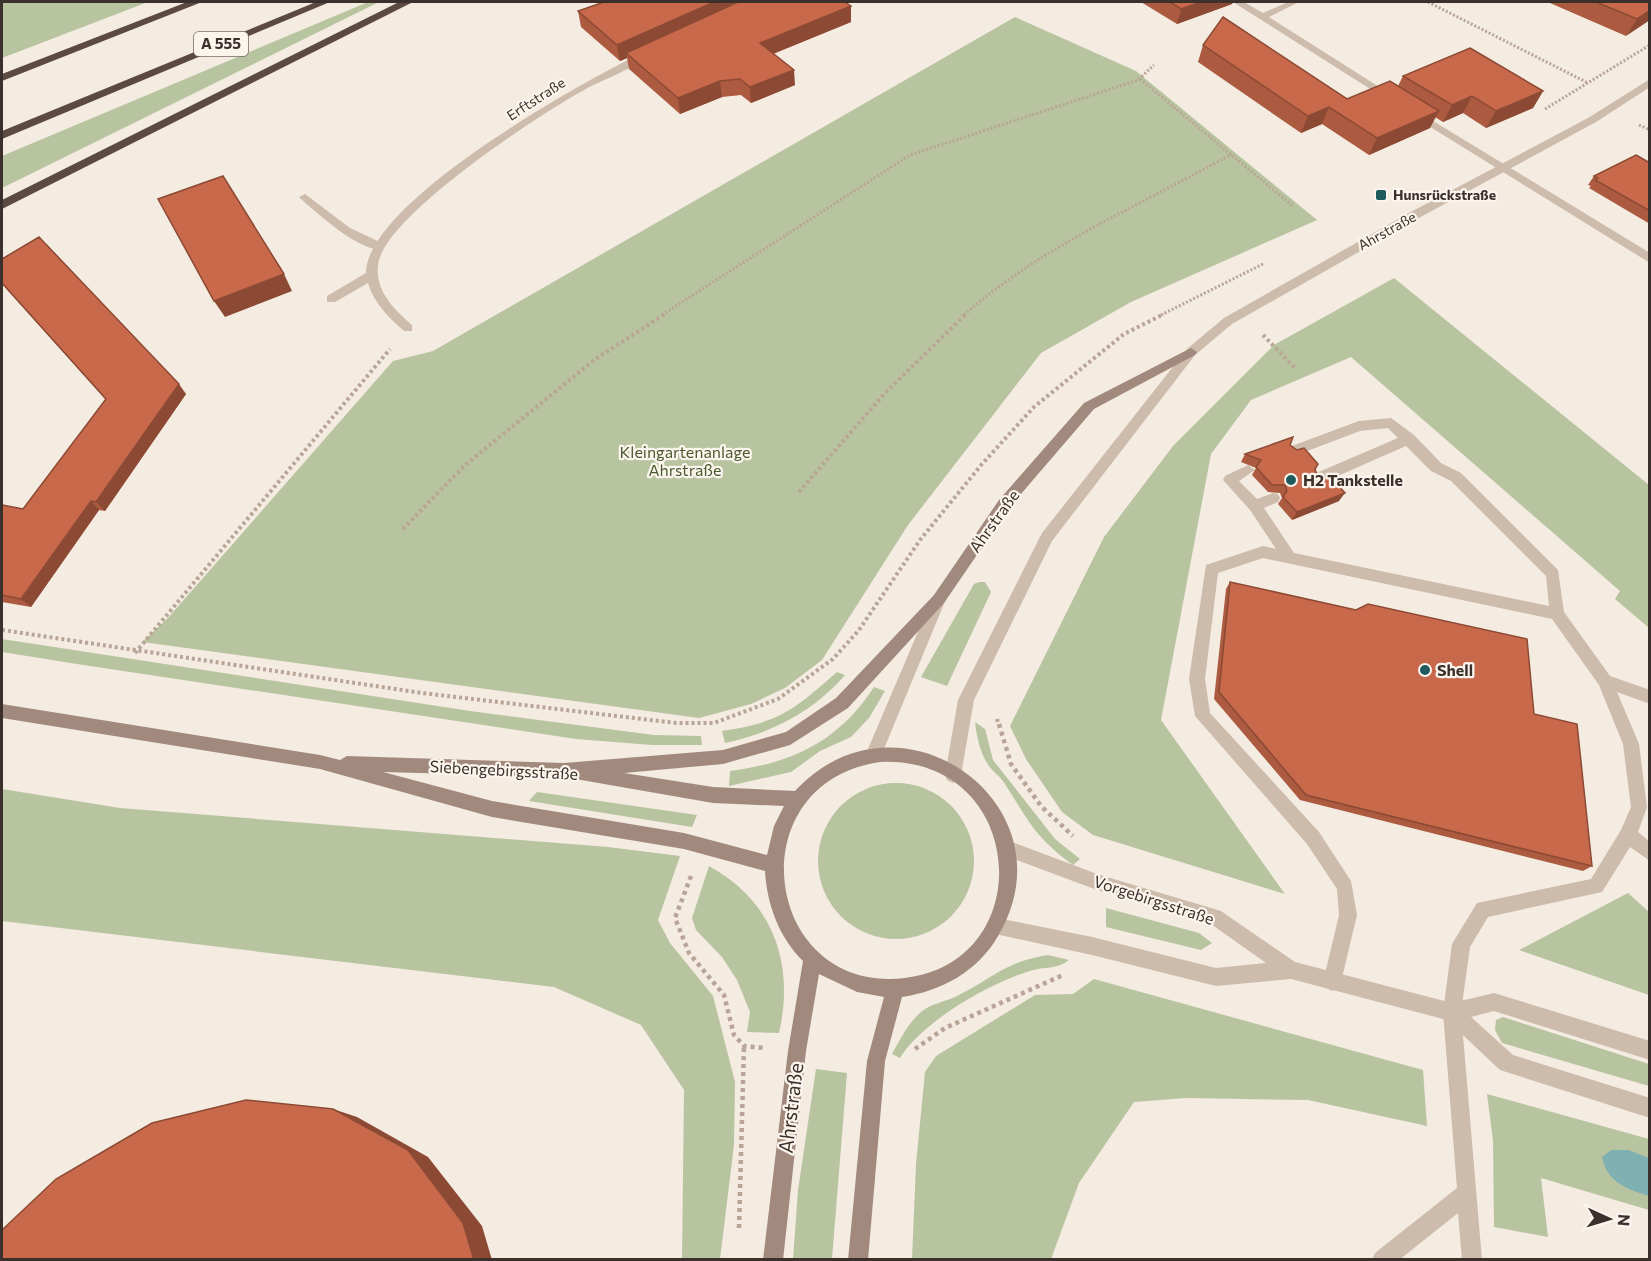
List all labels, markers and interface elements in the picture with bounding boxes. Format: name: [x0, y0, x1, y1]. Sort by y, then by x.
road number: A 555: [194, 32, 248, 56]
street label: Erftstraße: [503, 74, 568, 124]
place label: Hunsrückstraße: [1393, 186, 1496, 203]
marker: Hunsrückstraße: [1374, 188, 1388, 202]
street label: Ahrstraße: [1355, 208, 1419, 253]
park label: Kleingartenanlage Ahrstraße: [620, 442, 750, 479]
place label: H2 Tankstelle: [1303, 470, 1403, 489]
marker: H2 Tankstelle: [1284, 473, 1298, 487]
street label: Ahrstraße: [964, 486, 1023, 556]
place label: Shell: [1437, 660, 1473, 679]
marker: Shell: [1418, 663, 1432, 677]
street label: Siebengebirgsstraße: [429, 756, 579, 783]
street label: Vorgebirgsstraße: [1092, 871, 1217, 928]
street label: Ahrstraße: [773, 1061, 807, 1155]
north arrow: [1579, 1189, 1639, 1249]
text: N: [1615, 1213, 1634, 1227]

